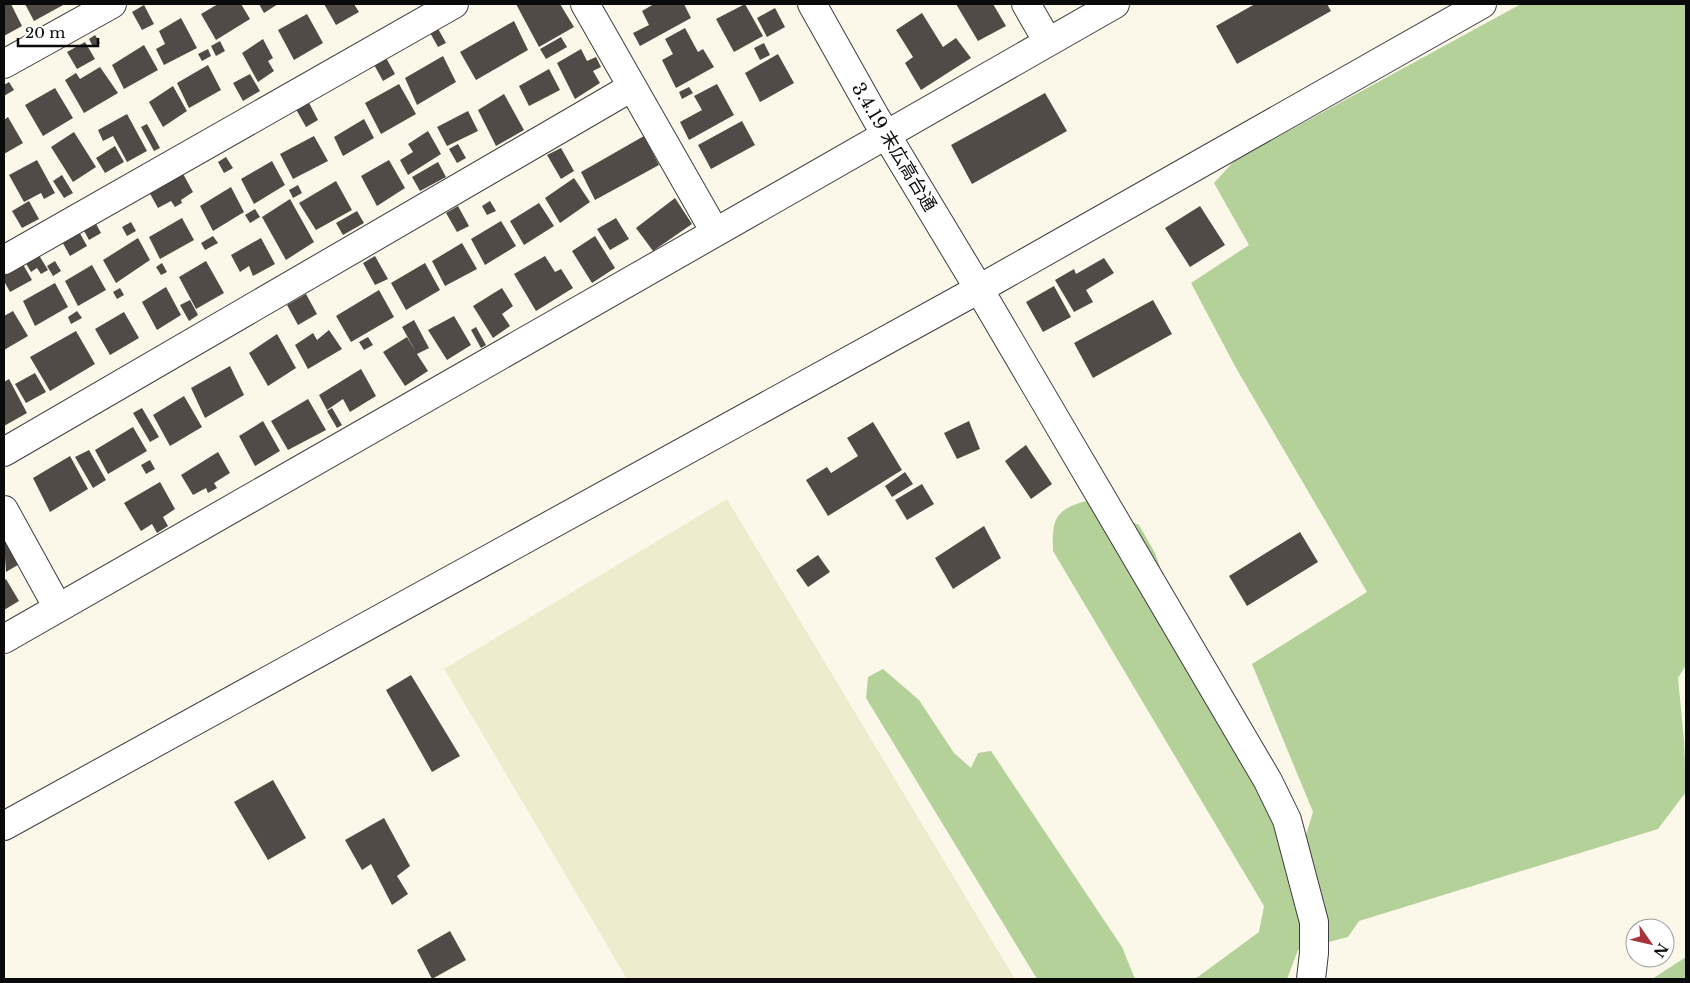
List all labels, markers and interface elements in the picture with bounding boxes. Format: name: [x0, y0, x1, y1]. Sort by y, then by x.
scale bar: [18, 15, 98, 47]
text: 20 m: [25, 23, 65, 42]
street label: 3.4.19 末広高台通: [847, 79, 941, 215]
north arrow: [1625, 918, 1675, 968]
text: N: [1650, 940, 1672, 961]

